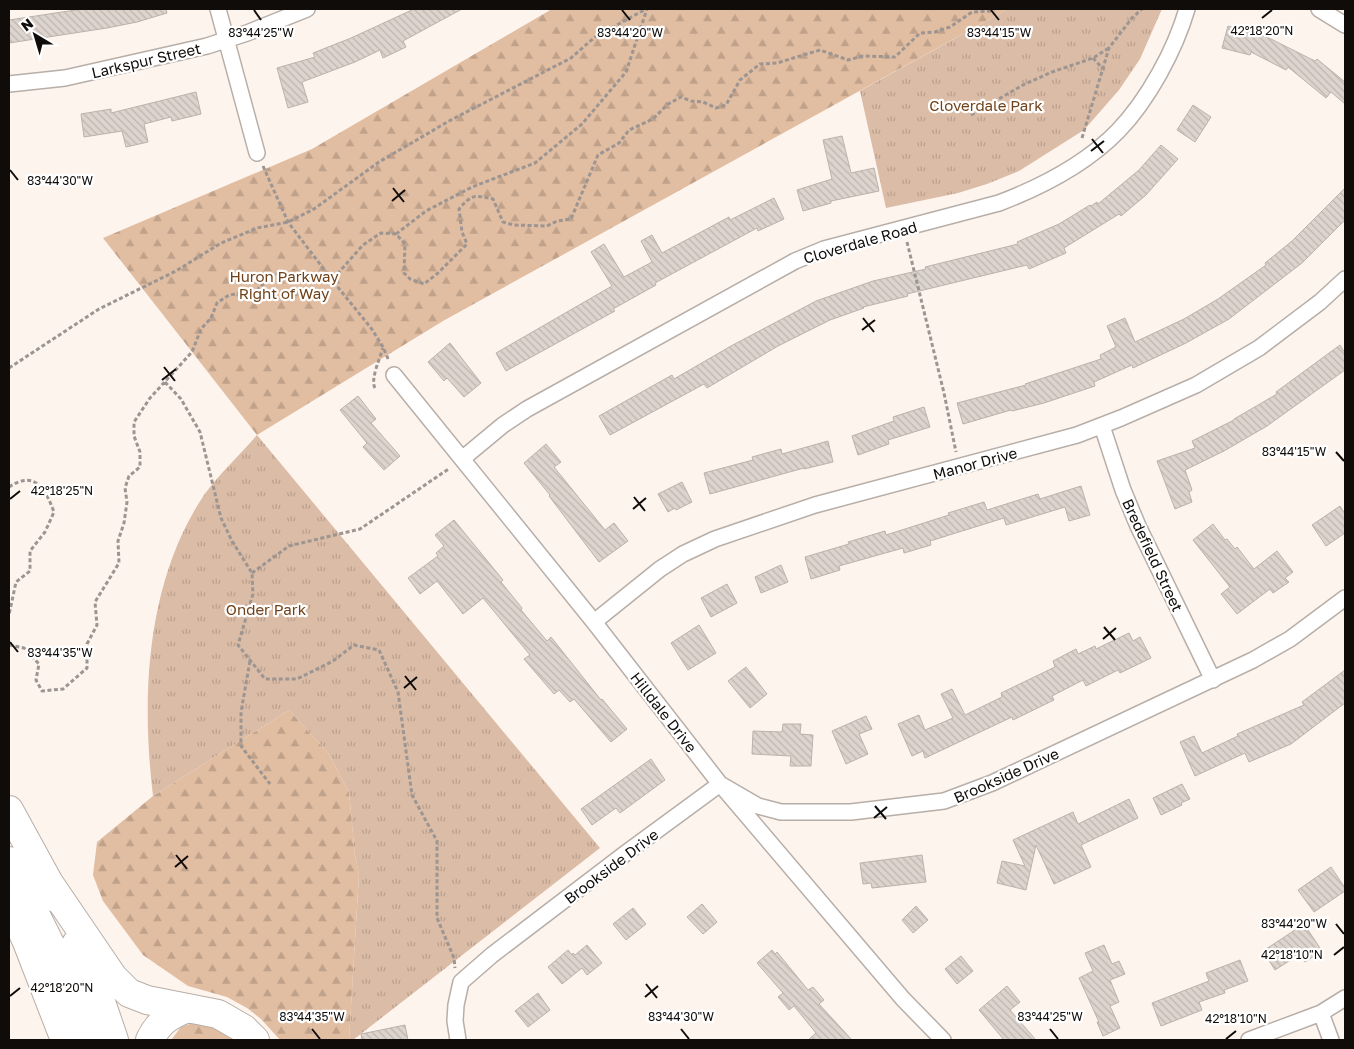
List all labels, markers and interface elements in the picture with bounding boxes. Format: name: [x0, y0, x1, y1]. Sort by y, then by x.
north arrow: [10, 10, 60, 60]
text: N: [17, 14, 36, 34]
text: 42°18'20"N: [1231, 23, 1293, 38]
text: 83°44'25"W: [228, 25, 294, 40]
text: 83°44'20"W: [597, 25, 664, 40]
text: 83°44'15"W: [967, 25, 1032, 40]
street label: Larkspur Street: [90, 39, 202, 81]
park label: Cloverdale Park: [929, 96, 1043, 114]
text: 83°44'30"W: [27, 173, 94, 188]
street label: Cloverdale Road: [801, 217, 919, 267]
park label: Huron Parkway Right of Way: [229, 267, 339, 302]
street label: Manor Drive: [931, 443, 1019, 483]
text: 83°44'15"W: [1262, 444, 1327, 459]
text: 42°18'25"N: [31, 483, 93, 498]
street label: Bredefield Street: [1119, 496, 1187, 614]
park label: Onder Park: [226, 600, 307, 618]
text: 83°44'35"W: [27, 645, 93, 660]
street label: Hilldale Drive: [627, 668, 701, 756]
street label: Brookside Drive: [951, 744, 1062, 806]
street label: Brookside Drive: [560, 825, 662, 907]
text: 83°44'20"W: [1261, 916, 1328, 931]
text: 42°18'10"N: [1261, 947, 1323, 962]
text: 42°18'20"N: [31, 980, 93, 995]
text: 83°44'35"W: [279, 1009, 345, 1024]
text: 83°44'30"W: [648, 1009, 715, 1024]
text: 83°44'25"W: [1017, 1009, 1083, 1024]
text: 42°18'10"N: [1205, 1011, 1267, 1026]

